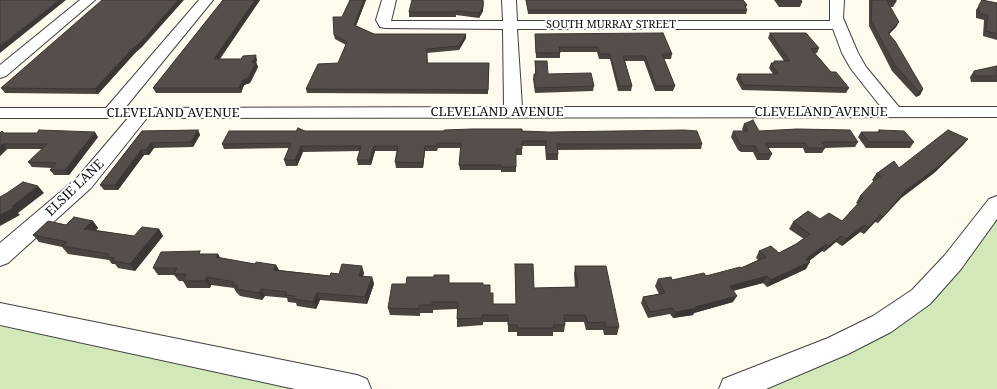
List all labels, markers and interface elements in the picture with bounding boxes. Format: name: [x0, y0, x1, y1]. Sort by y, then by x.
street label: SOUTH MURRAY STREET: [546, 18, 676, 32]
street label: CLEVELAND AVENUE: [430, 104, 564, 120]
street label: CLEVELAND AVENUE: [754, 104, 888, 120]
street label: CLEVELAND AVENUE: [106, 105, 240, 121]
street label: ELSIE LANE: [43, 156, 107, 220]

